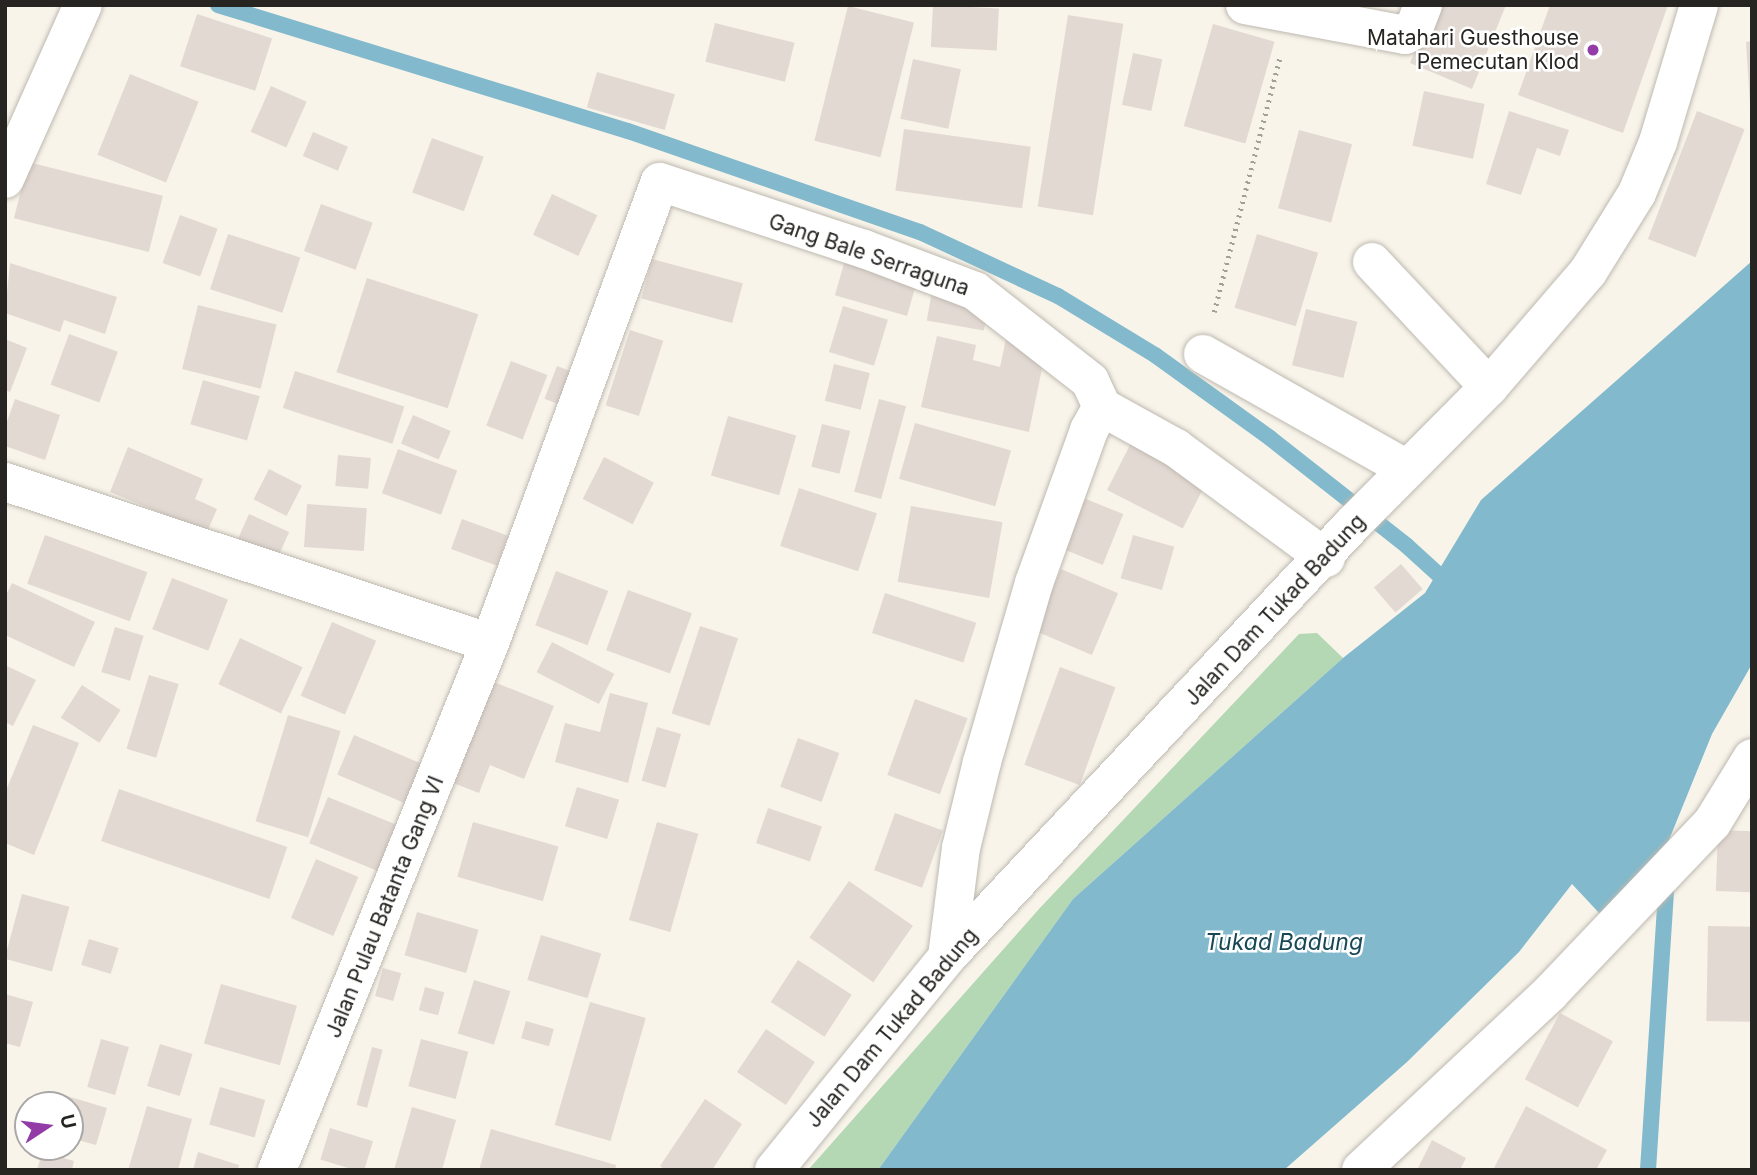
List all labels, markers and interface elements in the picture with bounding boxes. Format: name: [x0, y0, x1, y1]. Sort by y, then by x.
place label: Matahari Guesthouse Pemecutan Klod: [1367, 25, 1579, 75]
marker: Matahari Guesthouse Pemecutan Klod: [1585, 42, 1601, 58]
street label: Gang Bale Serraguna: [765, 209, 973, 301]
street label: Jalan Dam Tukad Badung: [1180, 509, 1370, 711]
street label: Jalan Pulau Batanta Gang VI: [321, 772, 449, 1042]
street label: Jalan Dam Tukad Badung: [801, 923, 983, 1133]
water label: Tukad Badung: [1205, 928, 1363, 956]
north arrow: [14, 1091, 84, 1161]
text: U: [55, 1112, 81, 1131]

